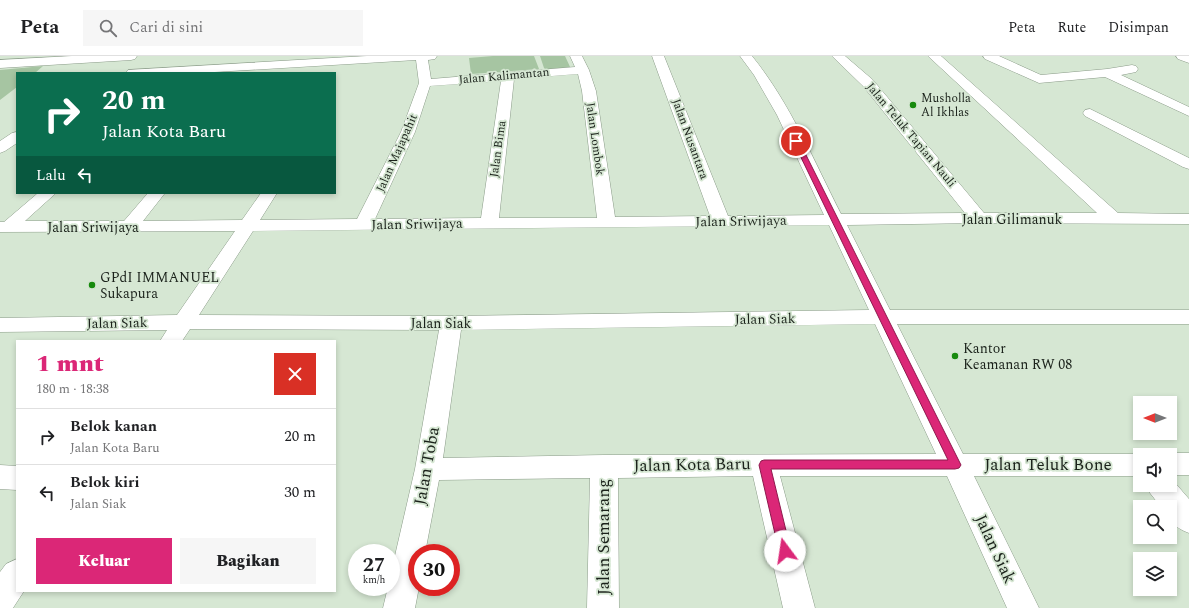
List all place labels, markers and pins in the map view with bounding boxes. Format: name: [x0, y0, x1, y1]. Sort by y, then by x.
place label: Musholla Al Ikhlas: [921, 89, 971, 122]
marker: Musholla Al Ikhlas: [908, 100, 918, 110]
pin: [779, 124, 813, 158]
place label: GPdI IMMANUEL Sukapura: [100, 267, 219, 304]
marker: GPdI IMMANUEL Sukapura: [87, 280, 97, 290]
place label: Kantor Keamanan RW 08: [963, 338, 1072, 375]
marker: Kantor Keamanan RW 08: [950, 351, 960, 361]

